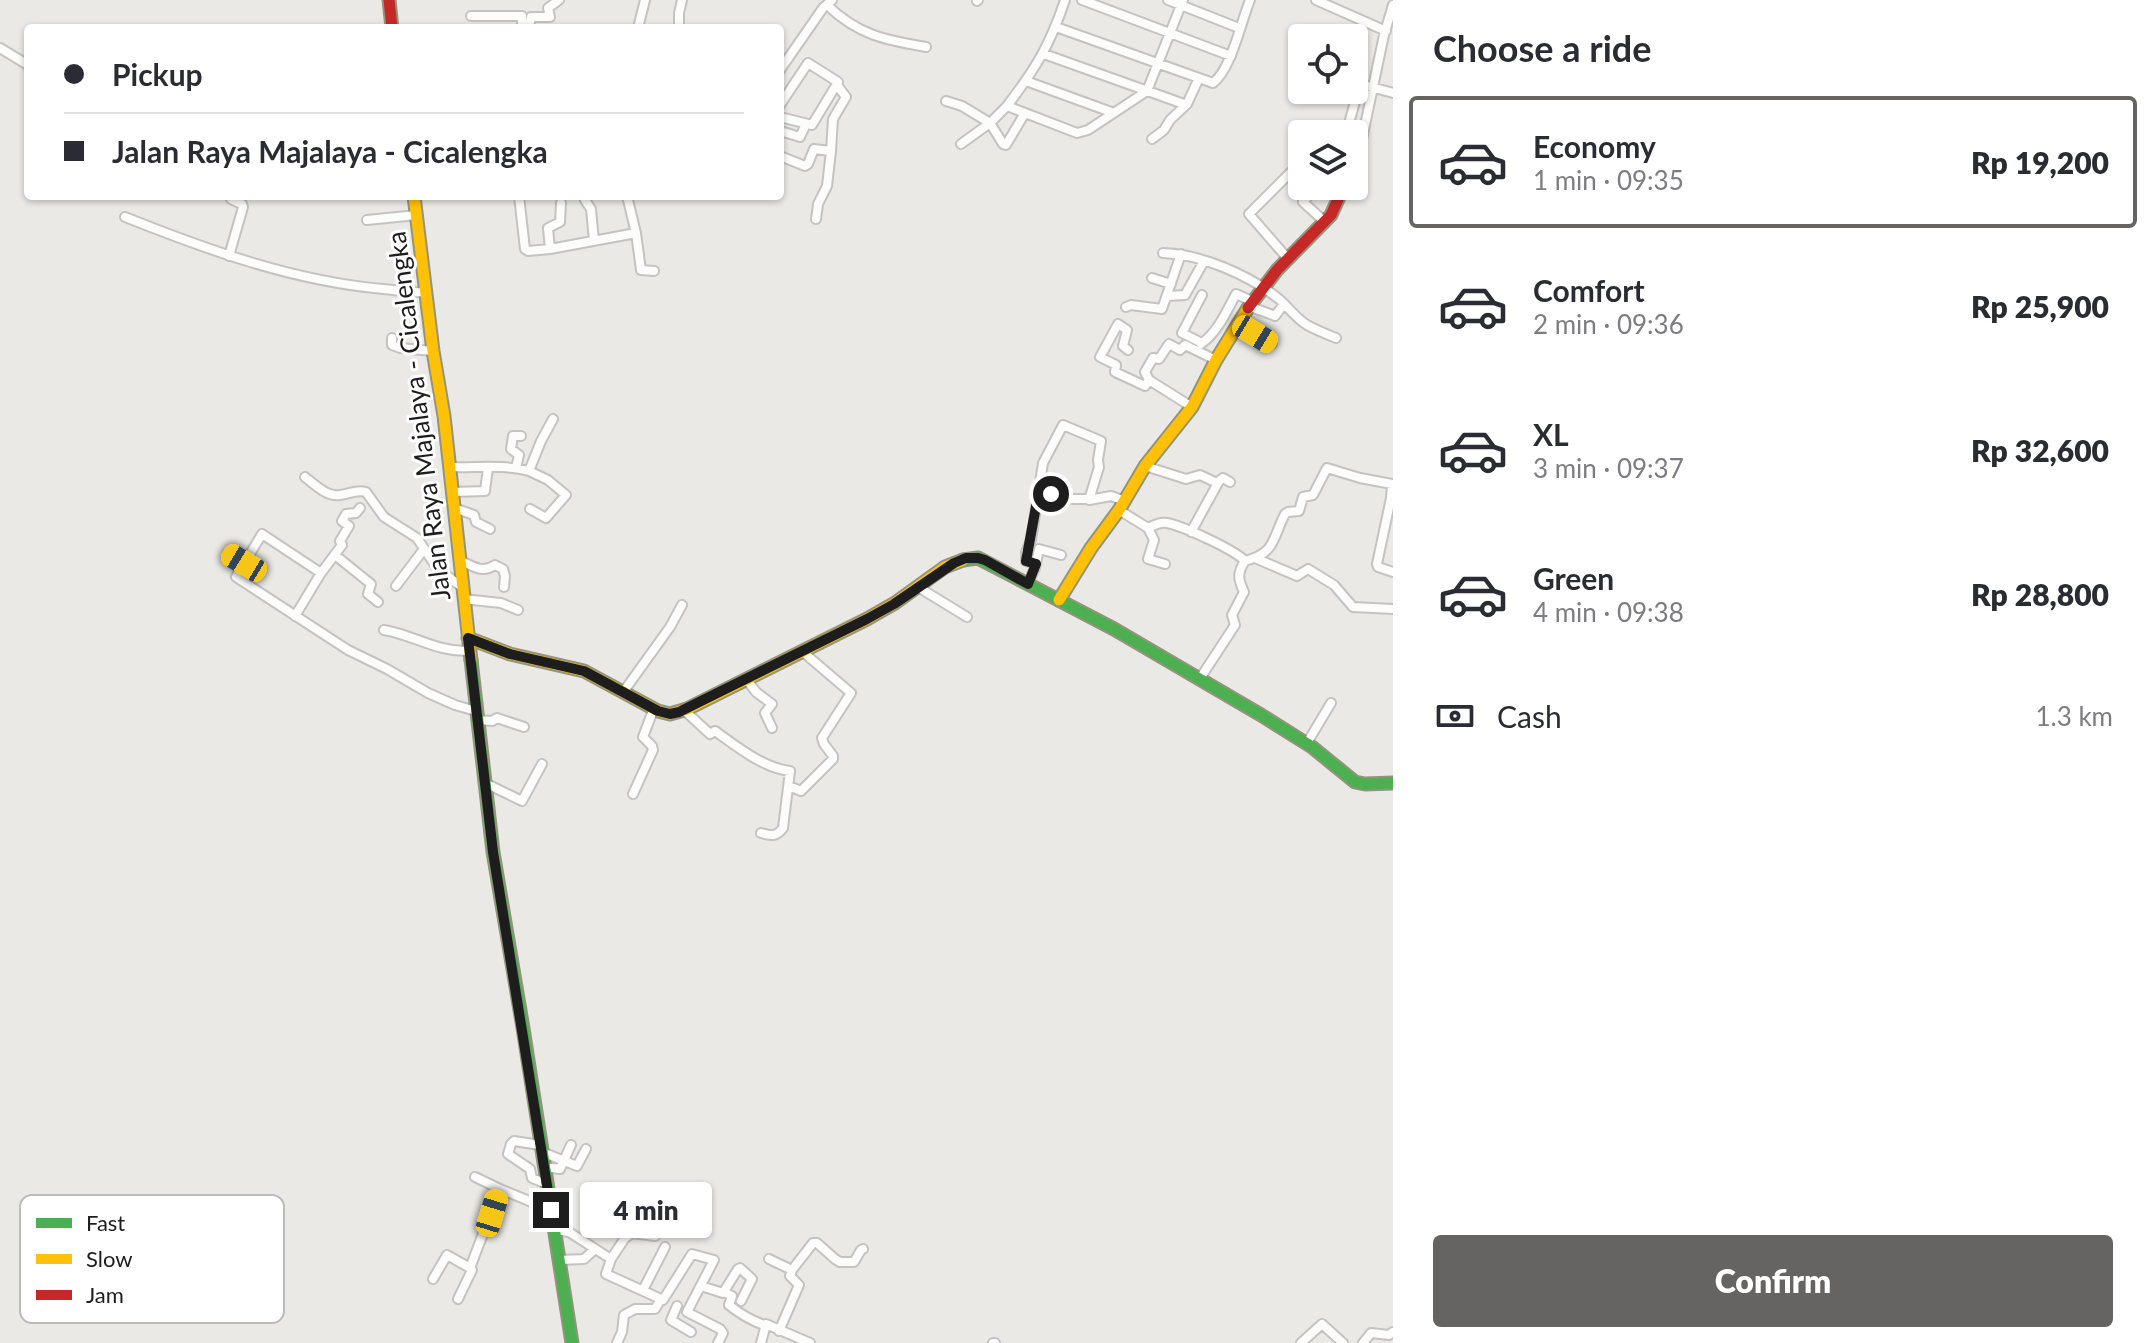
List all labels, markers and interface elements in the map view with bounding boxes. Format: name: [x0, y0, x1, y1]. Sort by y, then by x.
map controls: [1288, 24, 1368, 200]
button: locate: [1288, 24, 1368, 104]
text: Choose a ride: [1433, 26, 1652, 70]
text: Pickup: [112, 56, 203, 92]
button: layers: [1288, 120, 1368, 200]
icon: car: [1437, 126, 1509, 198]
text: Economy: [1533, 128, 1656, 164]
text: Jalan Raya Majalaya - Cicalengka: [112, 133, 548, 169]
text: Rp 19,200: [1971, 144, 2109, 180]
text: 1 min · 09:35: [1533, 164, 1684, 196]
street label: Jalan Raya Majalaya - Cicalengka: [379, 230, 457, 602]
icon: car: [1437, 270, 1509, 342]
text: Comfort: [1533, 272, 1645, 308]
text: Rp 25,900: [1971, 288, 2109, 324]
text: 2 min · 09:36: [1533, 308, 1684, 340]
car: [1228, 311, 1282, 357]
icon: car: [1437, 414, 1509, 486]
text: XL: [1533, 416, 1569, 452]
text: Rp 32,600: [1971, 432, 2109, 468]
text: 3 min · 09:37: [1533, 452, 1684, 484]
route start: [1033, 476, 1069, 512]
car: [217, 540, 271, 586]
icon: car: [1437, 558, 1509, 630]
text: Green: [1533, 560, 1614, 596]
text: Rp 28,800: [1971, 576, 2109, 612]
text: 4 min · 09:38: [1533, 596, 1684, 628]
icon: cash: [1433, 694, 1477, 738]
text: Cash: [1497, 698, 1562, 734]
text: 1.3 km: [2035, 700, 2113, 732]
callout: 4 min: [579, 1182, 711, 1238]
car: [474, 1187, 510, 1239]
route end: [533, 1192, 569, 1228]
text: 4 min: [614, 1194, 678, 1226]
legend: [20, 1195, 284, 1323]
text: Fast: [86, 1209, 125, 1236]
button: Confirm: [1433, 1235, 2113, 1327]
text: Slow: [86, 1245, 133, 1272]
text: Jam: [86, 1281, 124, 1308]

